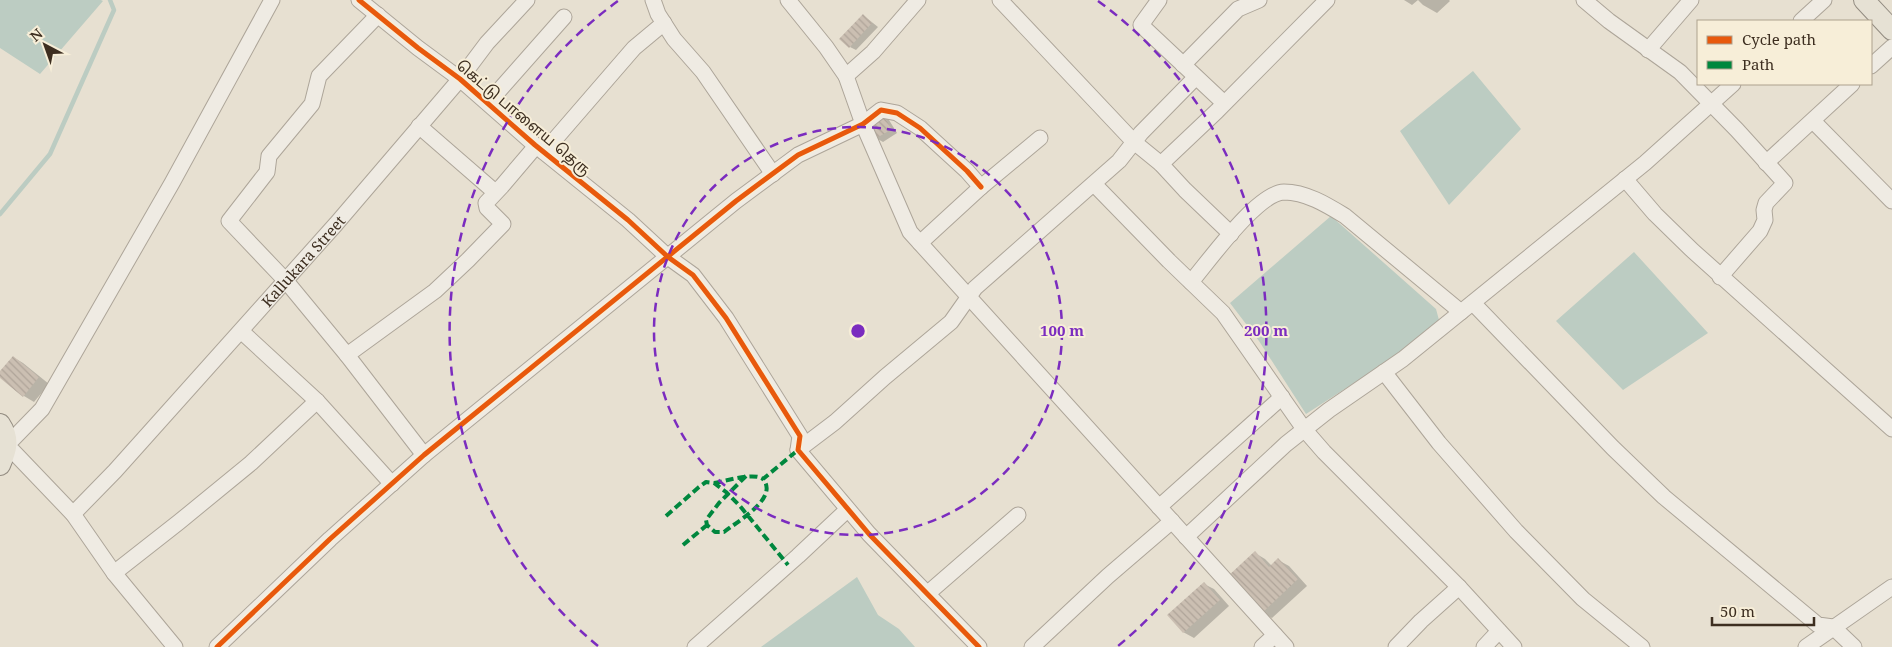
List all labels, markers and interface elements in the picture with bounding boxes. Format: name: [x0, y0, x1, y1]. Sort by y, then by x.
north arrow: [20, 20, 70, 70]
legend: [1697, 20, 1872, 85]
text: N: [26, 24, 47, 46]
text: Cycle path: [1742, 29, 1817, 49]
text: Path: [1742, 54, 1775, 74]
street label: கெட்டு பாளைய தெரு: [451, 55, 596, 181]
street label: Kallukara Street: [257, 211, 349, 311]
text: 100 m: [1040, 320, 1084, 340]
text: 200 m: [1244, 320, 1288, 340]
centre of rings: [849, 322, 867, 340]
scale bar: [1712, 594, 1814, 626]
text: 50 m: [1720, 601, 1755, 621]

